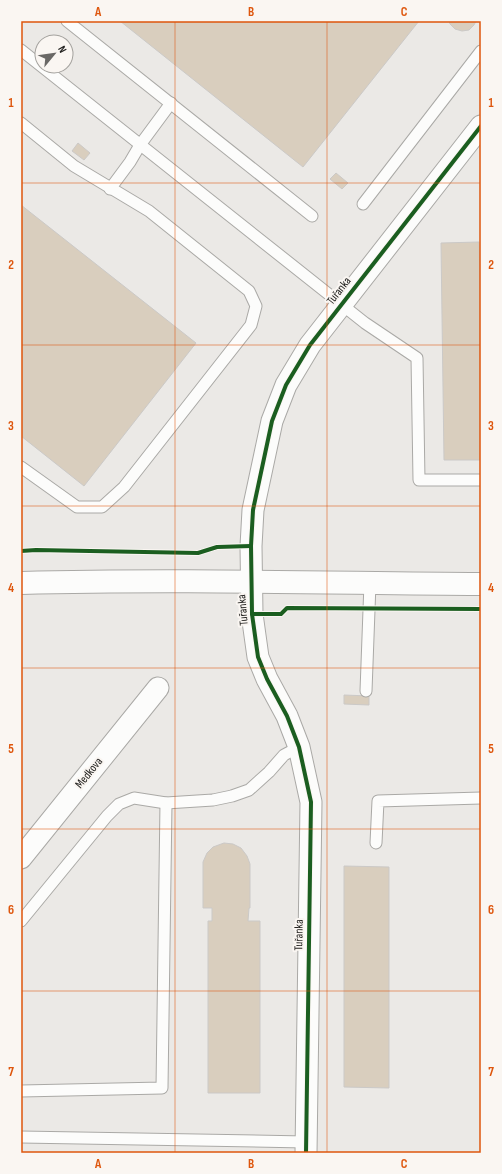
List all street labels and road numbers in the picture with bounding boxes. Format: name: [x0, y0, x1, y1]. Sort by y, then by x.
street label: Tuřanka: [323, 274, 355, 308]
street label: Tuřanka: [234, 593, 252, 626]
street label: Medkova: [72, 754, 106, 791]
street label: Tuřanka: [291, 919, 307, 951]

